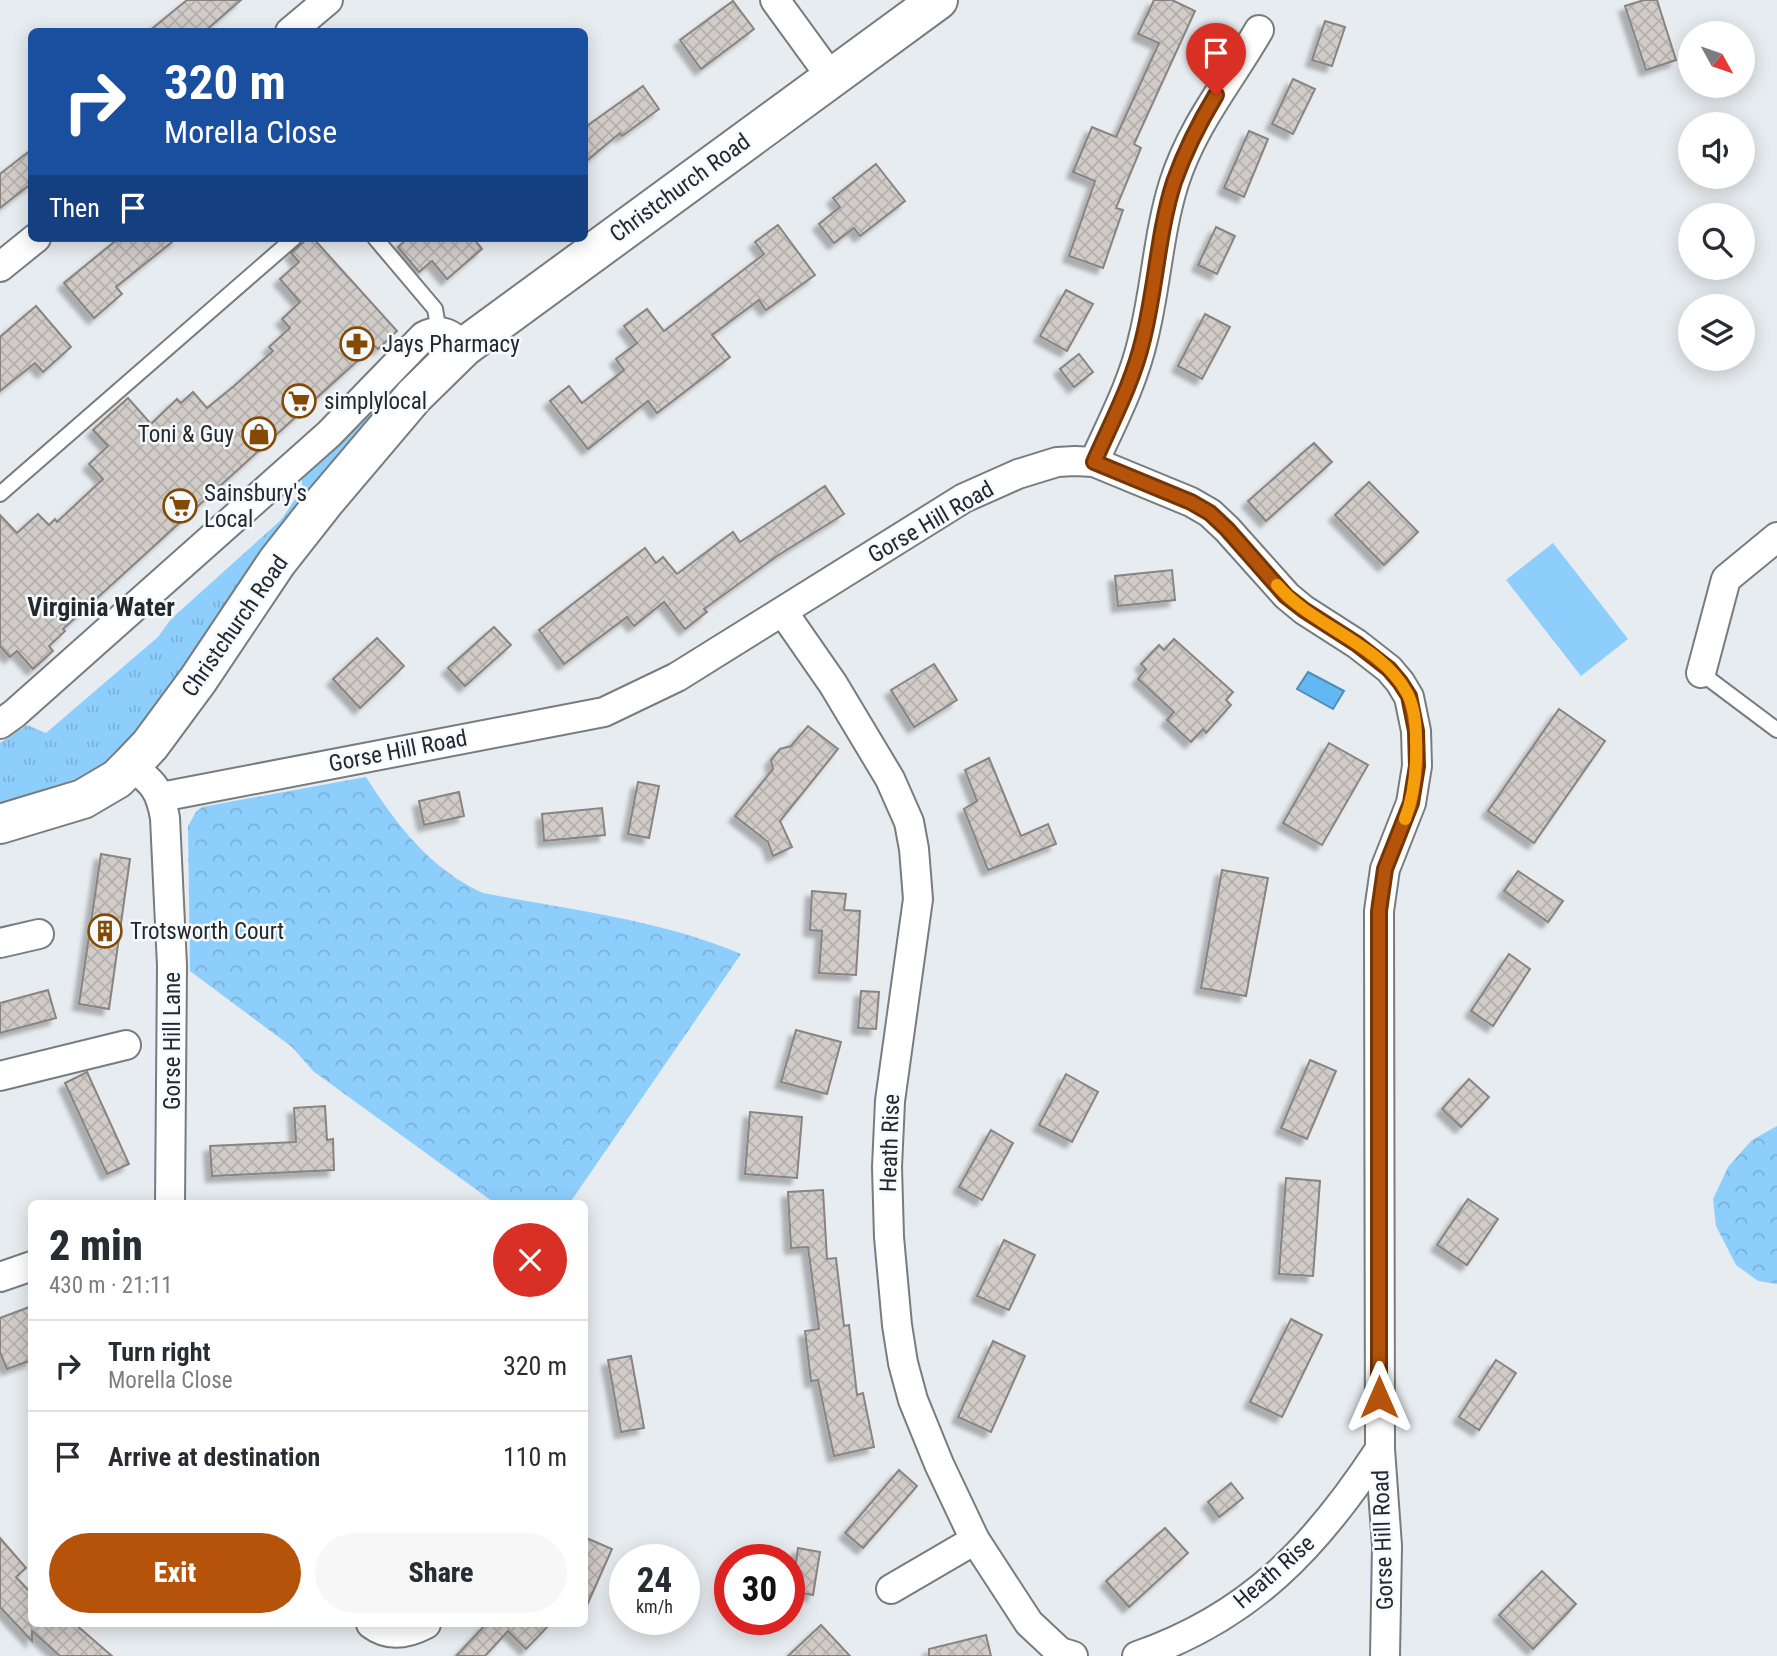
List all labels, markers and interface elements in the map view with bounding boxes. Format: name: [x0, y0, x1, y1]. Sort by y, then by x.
north arrow: [1678, 21, 1755, 98]
map controls: [1678, 21, 1755, 371]
pin: [1186, 23, 1246, 95]
icon: arrive: [1197, 34, 1235, 72]
text: 320 m: [164, 54, 286, 111]
icon: right: [49, 56, 140, 147]
button: sound: [1678, 112, 1755, 189]
text: Morella Close: [164, 113, 337, 151]
street label: Christchurch Road: [605, 128, 755, 248]
icon: arrive: [114, 189, 152, 227]
text: Then: [49, 193, 100, 223]
button: search: [1678, 203, 1755, 280]
button: layers: [1678, 294, 1755, 371]
pharmacy icon: Jays Pharmacy: [338, 325, 376, 363]
place label: Jays Pharmacy: [382, 331, 520, 358]
supermarket icon: simplylocal: [280, 382, 318, 420]
place label: simplylocal: [324, 388, 427, 415]
shop icon: Toni & Guy: [240, 415, 278, 453]
place label: Toni & Guy: [138, 421, 234, 448]
street label: Gorse Hill Road: [864, 475, 998, 569]
place label: Sainsbury's Local: [204, 480, 307, 533]
supermarket icon: Sainsbury's Local: [161, 487, 199, 525]
street label: Christchurch Road: [176, 550, 294, 702]
district label: Virginia Water: [27, 592, 175, 622]
street label: Gorse Hill Road: [327, 724, 469, 778]
building icon: Trotsworth Court: [86, 912, 124, 950]
place label: Trotsworth Court: [130, 918, 284, 945]
street label: Gorse Hill Lane: [159, 972, 186, 1110]
street label: Heath Rise: [875, 1094, 905, 1192]
text: 2 min: [49, 1221, 143, 1270]
button: close: [493, 1223, 567, 1297]
text: 430 m · 21:11: [49, 1272, 173, 1299]
text: Turn right: [108, 1337, 210, 1367]
icon: right: [49, 1347, 87, 1385]
text: 320 m: [503, 1351, 567, 1381]
position arrow: [1342, 1360, 1416, 1434]
text: Morella Close: [108, 1367, 232, 1394]
icon: arrive: [49, 1438, 87, 1476]
text: Arrive at destination: [108, 1442, 320, 1472]
text: 110 m: [503, 1442, 567, 1472]
street label: Gorse Hill Road: [1367, 1469, 1399, 1611]
street label: Heath Rise: [1228, 1530, 1320, 1614]
button: Exit: [49, 1533, 301, 1613]
button: Share: [315, 1533, 567, 1613]
speed limit sign: 30: [714, 1544, 805, 1635]
text: 24: [637, 1560, 672, 1601]
text: km/h: [636, 1596, 673, 1617]

